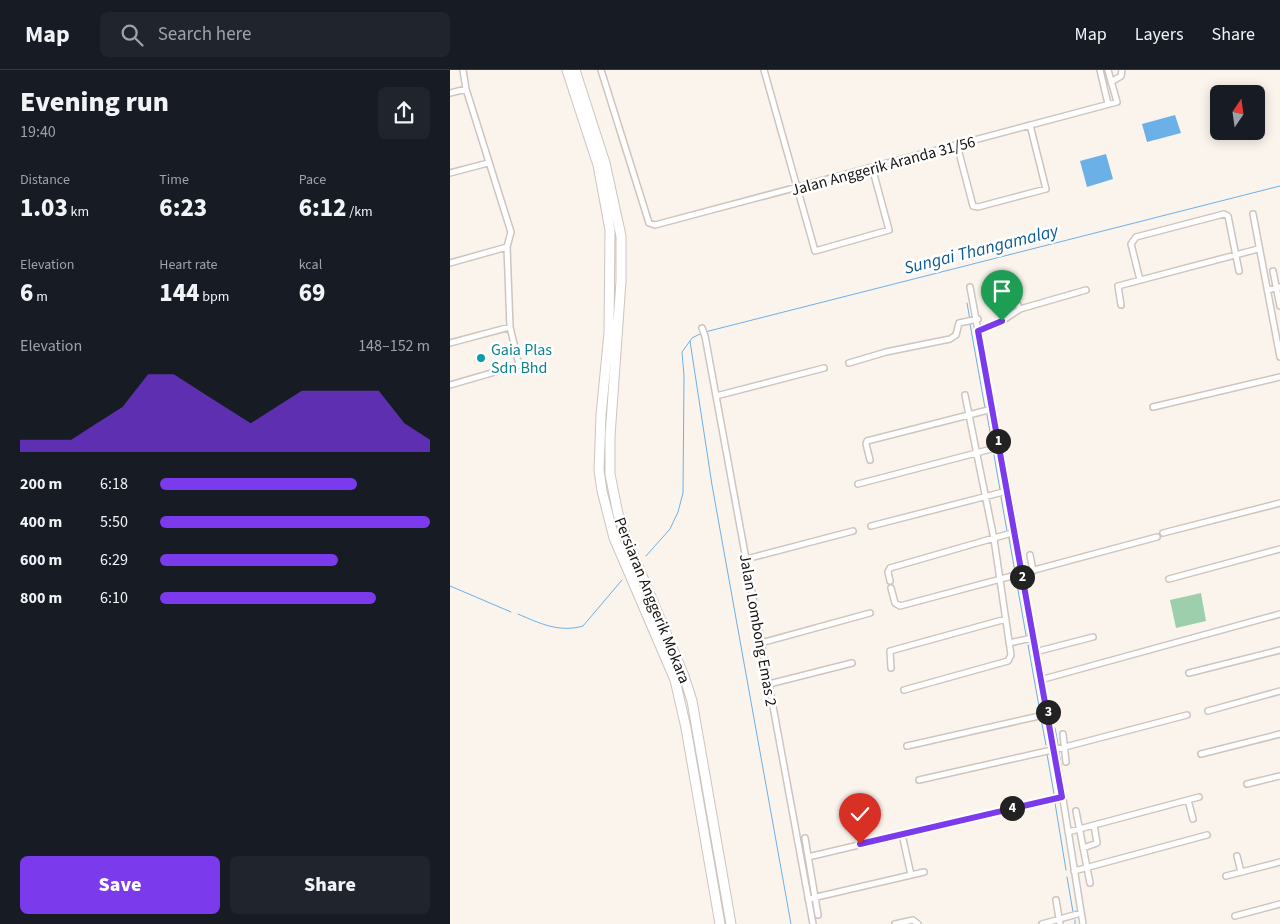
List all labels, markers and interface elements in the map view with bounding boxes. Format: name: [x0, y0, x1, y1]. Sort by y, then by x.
search box: [100, 12, 450, 57]
text: Map: [25, 17, 70, 52]
icon: search: [118, 21, 146, 49]
text: Search here: [158, 21, 251, 48]
text: Map: [1075, 22, 1107, 47]
text: Layers: [1135, 22, 1184, 47]
text: Share: [1212, 22, 1255, 47]
text: Evening run: [20, 82, 169, 122]
north arrow: [1210, 85, 1265, 140]
map controls: [1210, 85, 1265, 140]
button: share: [378, 87, 430, 139]
text: 19:40: [20, 121, 56, 143]
street label: Jalan Anggerik Aranda 31/56: [789, 131, 978, 201]
text: Distance: [20, 170, 70, 190]
text: Time: [159, 170, 189, 190]
text: Pace: [299, 170, 326, 190]
text: 1.03: [20, 190, 68, 226]
text: 6:23: [159, 190, 207, 226]
text: 6:12: [299, 190, 346, 226]
text: km: [68, 202, 89, 222]
text: /km: [346, 202, 373, 222]
water label: Sungai Thangamalay: [901, 218, 1062, 281]
text: Elevation: [20, 255, 75, 275]
text: Heart rate: [159, 255, 218, 275]
text: kcal: [299, 255, 322, 275]
pin: [981, 270, 1023, 321]
text: 6: [20, 275, 33, 311]
text: 144: [159, 275, 199, 311]
text: 69: [299, 275, 325, 311]
icon: arrive: [988, 277, 1016, 305]
text: m: [33, 287, 48, 307]
text: bpm: [199, 287, 229, 307]
text: Elevation: [20, 335, 82, 357]
text: 148–152 m: [358, 335, 430, 357]
place label: Gaia Plas Sdn Bhd: [491, 339, 552, 379]
marker: Gaia Plas Sdn Bhd: [475, 352, 487, 364]
pin: 1: [986, 428, 1010, 454]
text: 1: [995, 431, 1002, 451]
text: 200 m: [20, 473, 62, 495]
text: 6:18: [100, 473, 128, 495]
text: 400 m: [20, 511, 62, 533]
text: 5:50: [100, 511, 128, 533]
street label: Persiaran Anggerik Mokara: [609, 514, 695, 687]
text: 600 m: [20, 549, 62, 571]
text: 6:29: [100, 549, 128, 571]
street label: Jalan Lombong Emas 2: [734, 552, 782, 708]
pin: 2: [1010, 564, 1034, 590]
text: 2: [1019, 567, 1026, 587]
text: 800 m: [20, 587, 62, 609]
text: 6:10: [100, 587, 128, 609]
pin: 3: [1036, 700, 1060, 724]
text: 3: [1045, 702, 1052, 722]
pin: [839, 793, 881, 844]
pin: 4: [1000, 796, 1024, 820]
text: 4: [1009, 798, 1016, 818]
icon: check: [846, 800, 874, 828]
button: Save: [20, 856, 220, 914]
button: Share: [230, 856, 430, 914]

